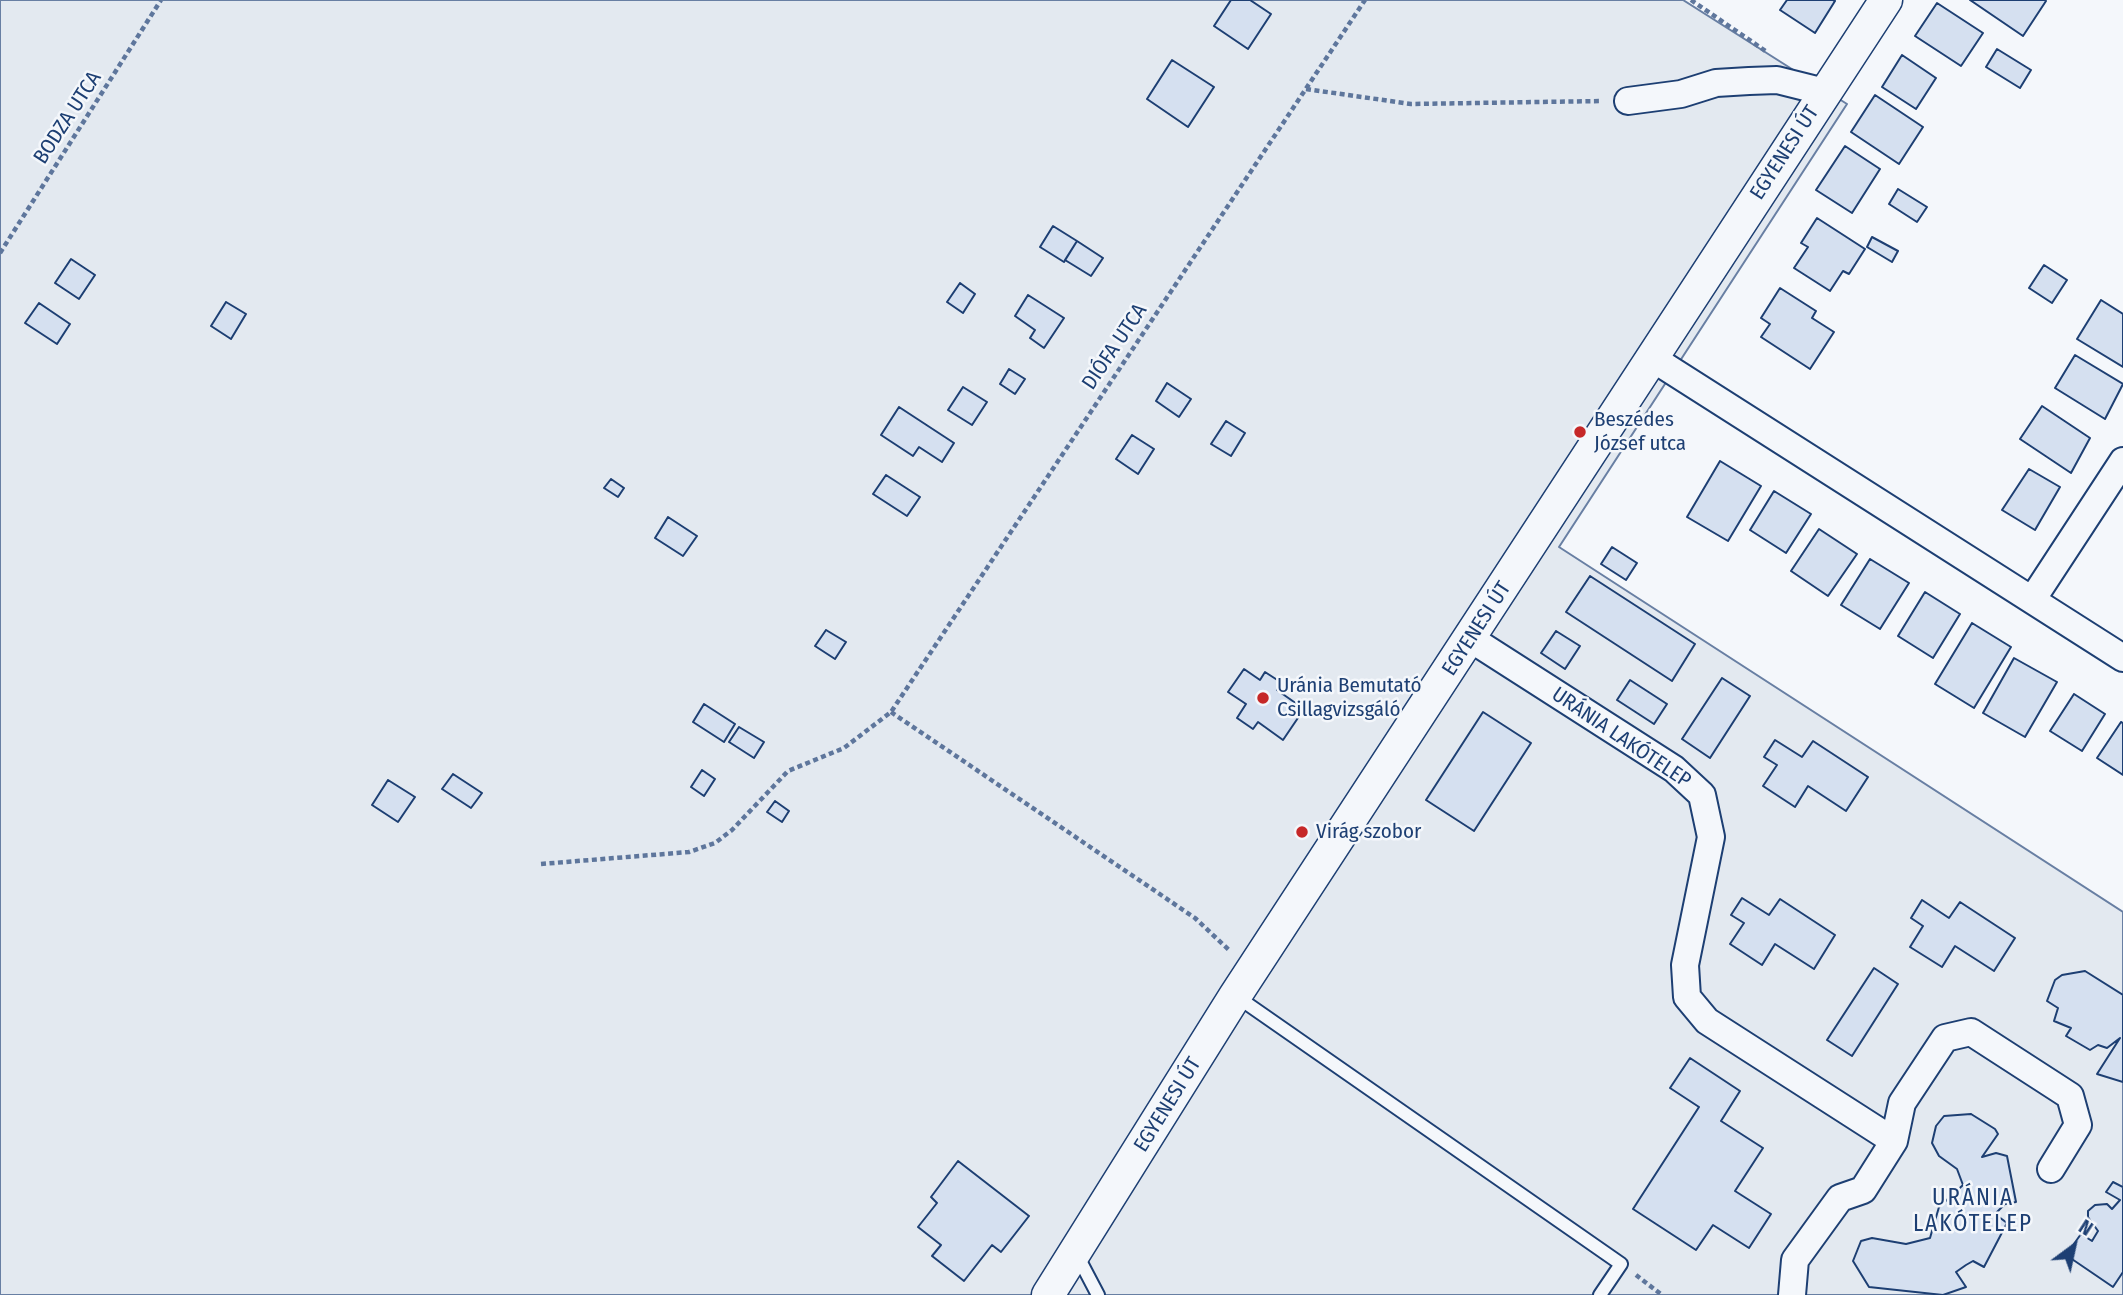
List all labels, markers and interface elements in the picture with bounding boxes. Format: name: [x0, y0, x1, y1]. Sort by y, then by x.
street label: BODZA UTCA: [29, 67, 107, 169]
street label: EGYENESI ÚT: [1745, 101, 1825, 205]
street label: DIÓFA UTCA: [1077, 299, 1153, 395]
place label: Beszédes József utca: [1594, 407, 1686, 457]
marker: Beszédes József utca: [1572, 424, 1588, 440]
street label: EGYENESI ÚT: [1437, 577, 1517, 681]
place label: Uránia Bemutató Csillagvizsgáló: [1277, 673, 1422, 723]
street label: URÁNIA LAKÓTELEP: [1547, 682, 1695, 794]
marker: Uránia Bemutató Csillagvizsgáló: [1255, 690, 1271, 706]
place label: Virág szobor: [1316, 819, 1421, 845]
marker: Virág szobor: [1294, 824, 1310, 840]
street label: EGYENESI ÚT: [1129, 1053, 1207, 1157]
district label: URÁNIA LAKÓTELEP: [1914, 1185, 2032, 1239]
north arrow: [2039, 1211, 2109, 1281]
text: N: [2075, 1215, 2097, 1241]

